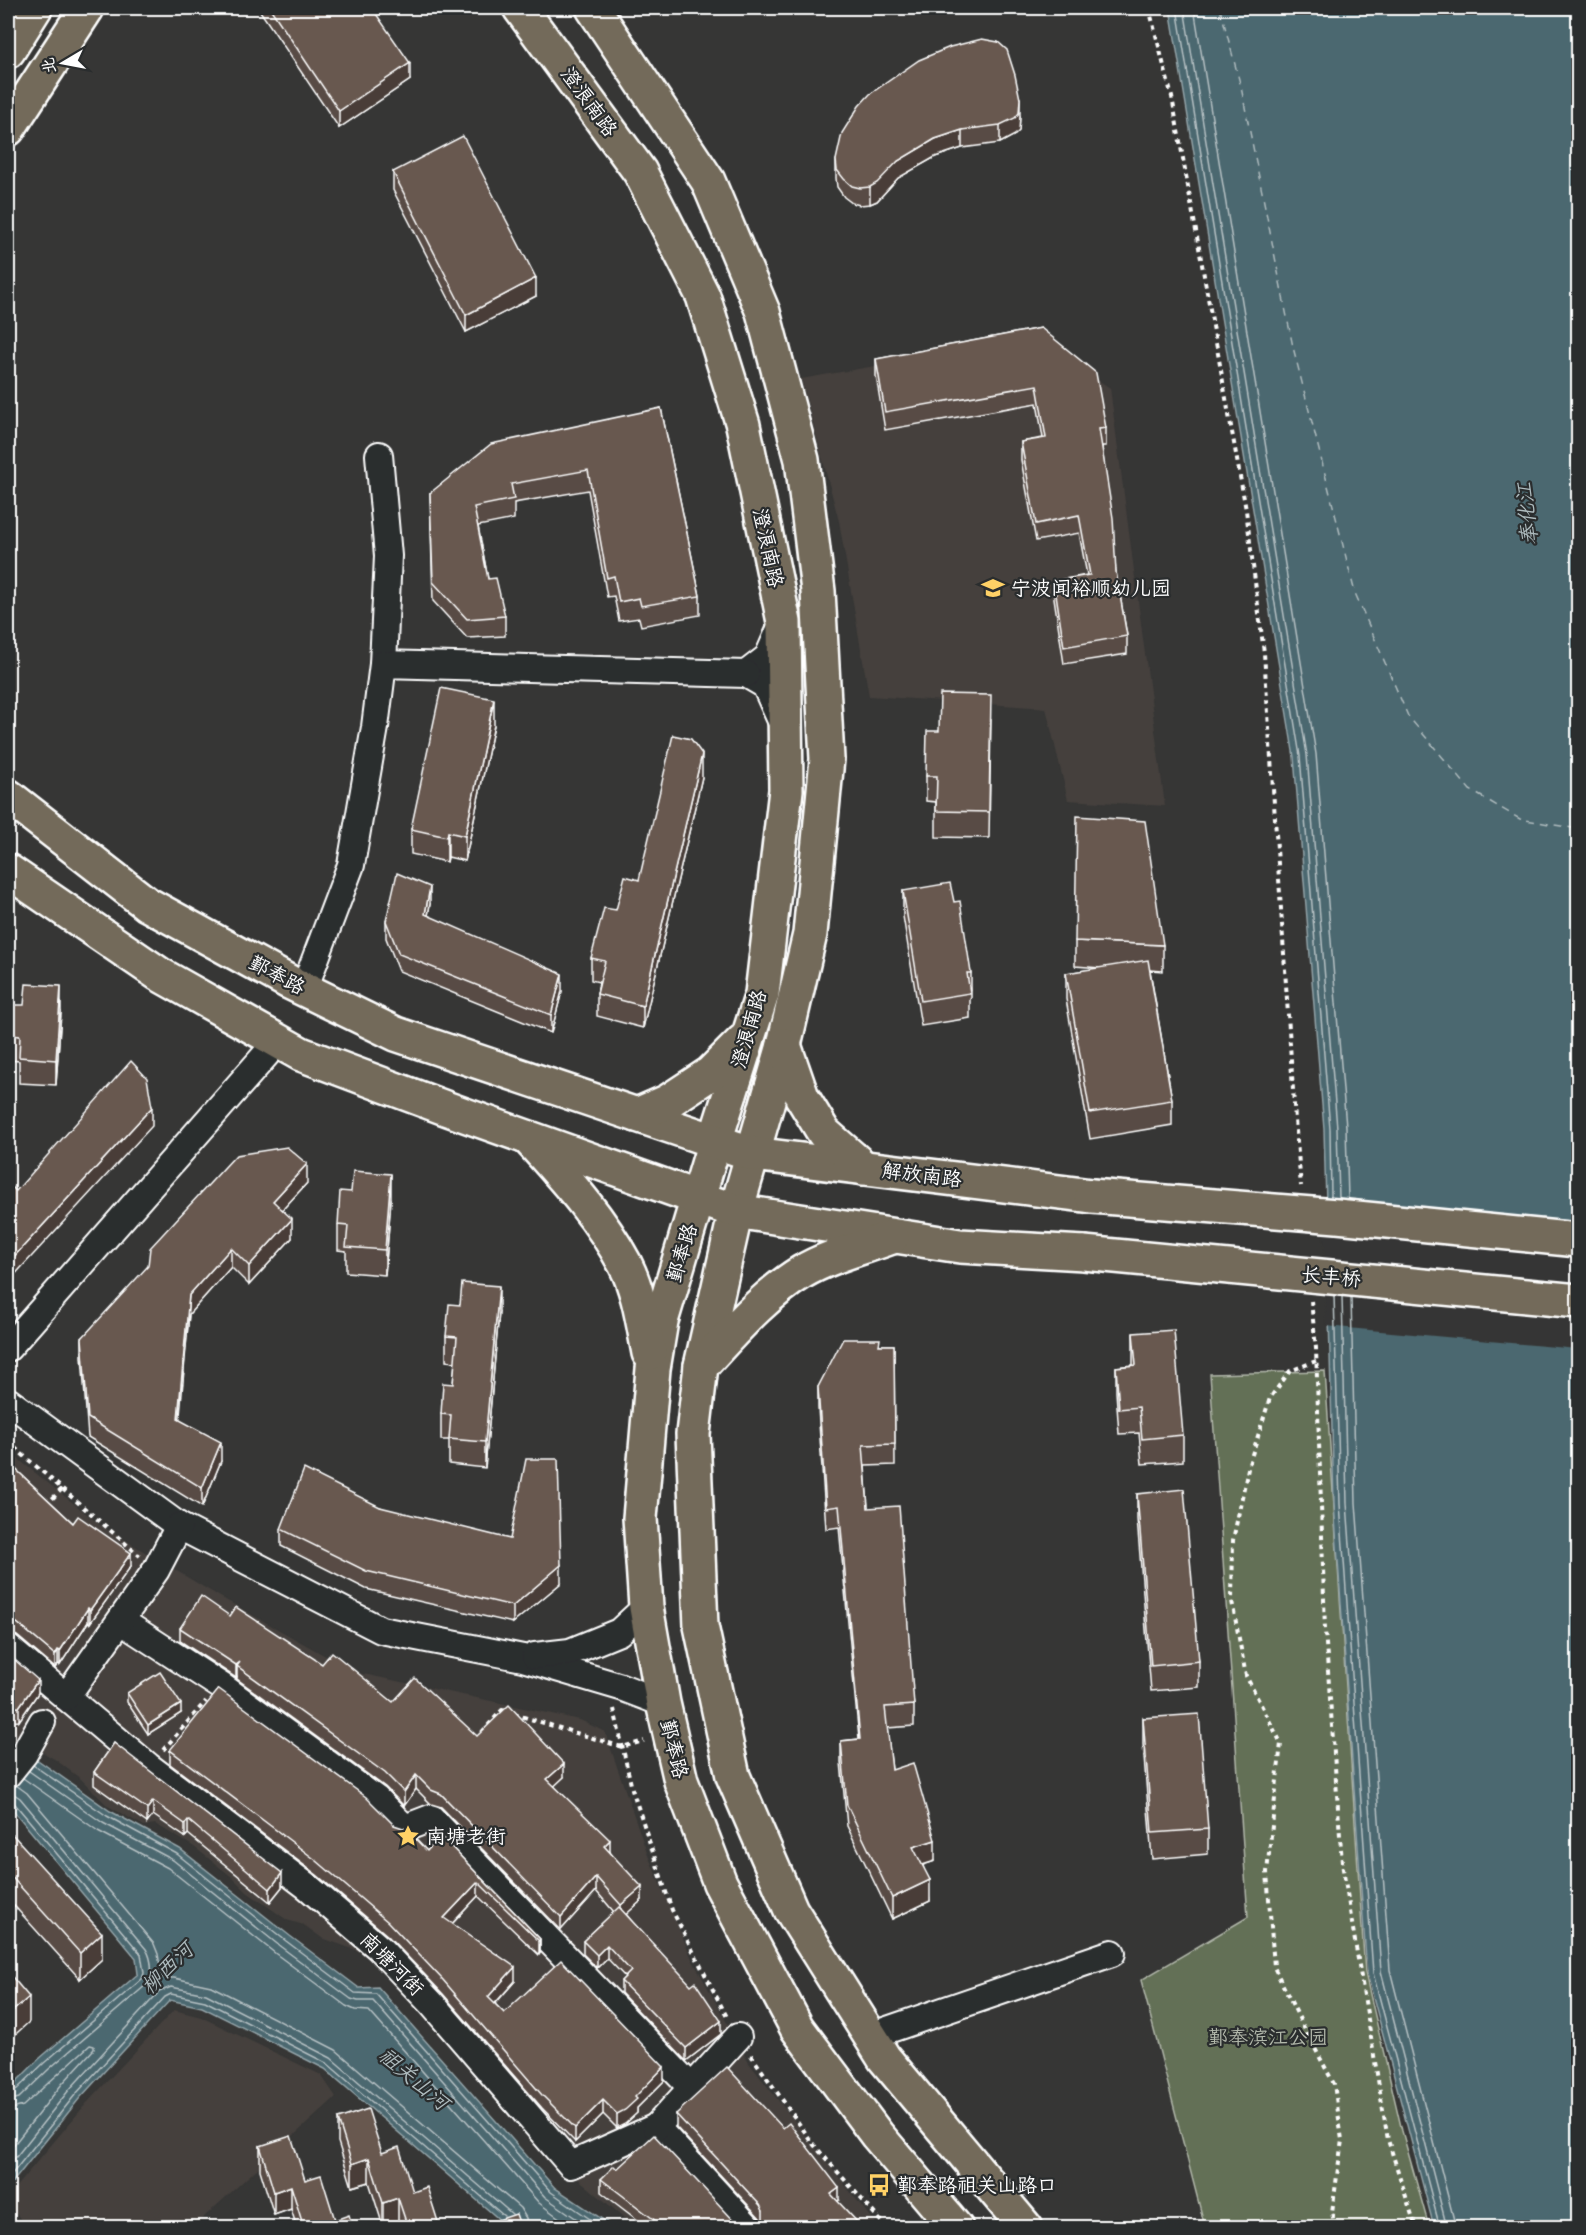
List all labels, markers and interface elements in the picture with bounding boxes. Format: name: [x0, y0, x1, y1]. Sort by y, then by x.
north arrow: [33, 33, 93, 93]
text: 北: [39, 56, 59, 75]
street label: 澄浪南路: [556, 63, 622, 142]
water label: 奉化江: [1512, 480, 1542, 547]
street label: 澄浪南路: [748, 506, 788, 590]
school or university icon: 宁波闻裕顺幼儿园: [980, 575, 1006, 601]
place label: 宁波闻裕顺幼儿园: [1011, 577, 1171, 600]
street label: 鄞奉路: [245, 951, 310, 1000]
street label: 澄浪南路: [727, 986, 771, 1071]
street label: 解放南路: [881, 1159, 964, 1191]
street label: 鄞奉路: [662, 1220, 702, 1285]
street label: 长丰桥: [1300, 1263, 1362, 1291]
street label: 鄞奉路: [656, 1717, 693, 1782]
place icon: 南塘老街: [395, 1823, 421, 1849]
place label: 南塘老街: [426, 1825, 506, 1848]
street label: 南塘河街: [356, 1928, 428, 2000]
water label: 柳西河: [136, 1935, 200, 1999]
park label: 鄞奉滨江公园: [1208, 2026, 1328, 2049]
water label: 祖关山河: [374, 2043, 456, 2117]
bus stop icon: 鄞奉路祖关山路口: [866, 2172, 892, 2198]
place label: 鄞奉路祖关山路口: [897, 2174, 1057, 2197]

